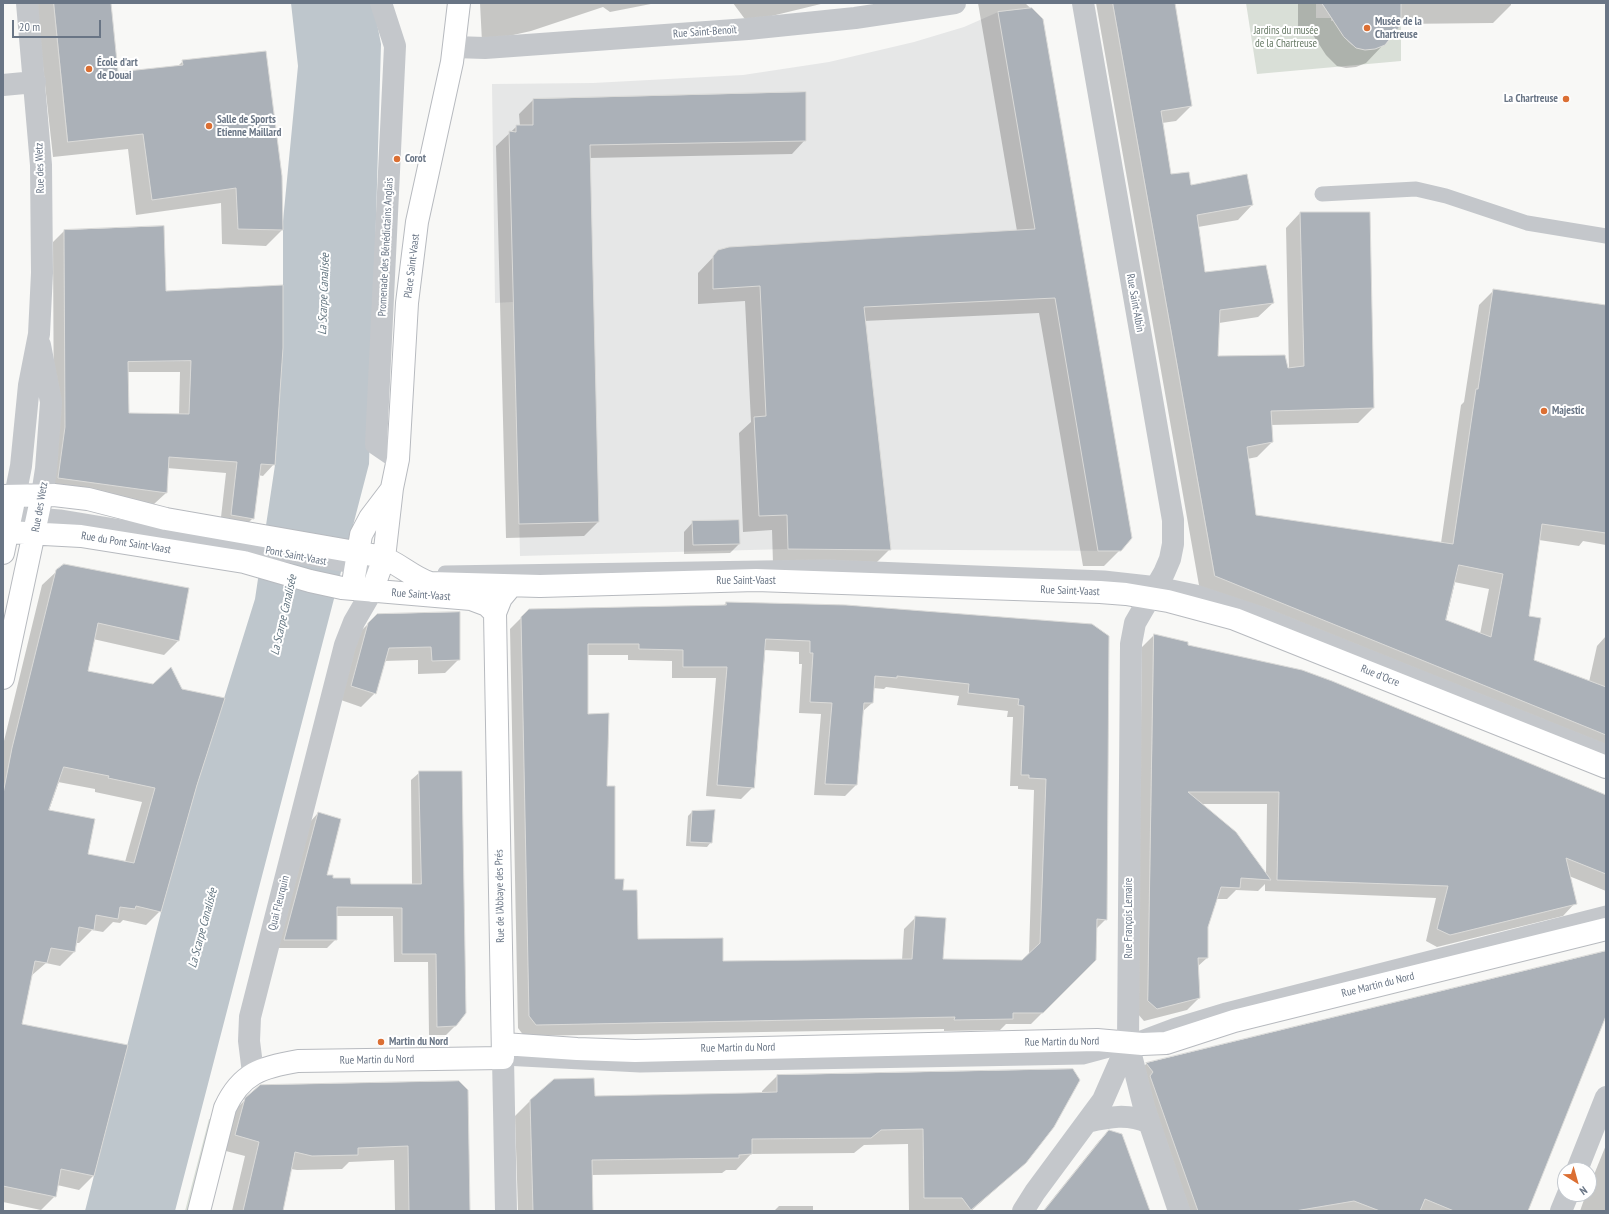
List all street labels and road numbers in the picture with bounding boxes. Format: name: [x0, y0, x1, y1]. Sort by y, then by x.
street label: Rue Saint-Benoït: [673, 23, 737, 41]
street label: Rue des Wetz: [33, 142, 47, 194]
street label: Promenade des Bénédictains Anglais: [376, 177, 396, 317]
street label: Place Saint-Vaast: [401, 233, 423, 299]
street label: Rue Saint-Albin: [1123, 273, 1147, 333]
street label: Rue des Wetz: [29, 481, 51, 533]
street label: Rue du Pont Saint-Vaast: [80, 529, 172, 557]
street label: Pont Saint-Vaast: [264, 544, 328, 568]
street label: Rue Saint-Vaast: [716, 574, 776, 588]
street label: Rue Saint-Vaast: [1040, 583, 1100, 599]
street label: Rue Saint-Vaast: [391, 586, 451, 604]
street label: Rue d'Ocre: [1359, 662, 1401, 690]
street label: Rue de l'Abbaye des Prés: [493, 849, 507, 943]
street label: Quai Fleurquin: [266, 874, 292, 932]
street label: Rue François Lemaire: [1122, 878, 1136, 958]
street label: Rue Martin du Nord: [1340, 970, 1416, 1000]
street label: Rue Martin du Nord: [1025, 1035, 1099, 1049]
street label: Rue Martin du Nord: [701, 1041, 775, 1055]
street label: Rue Martin du Nord: [340, 1053, 414, 1067]

